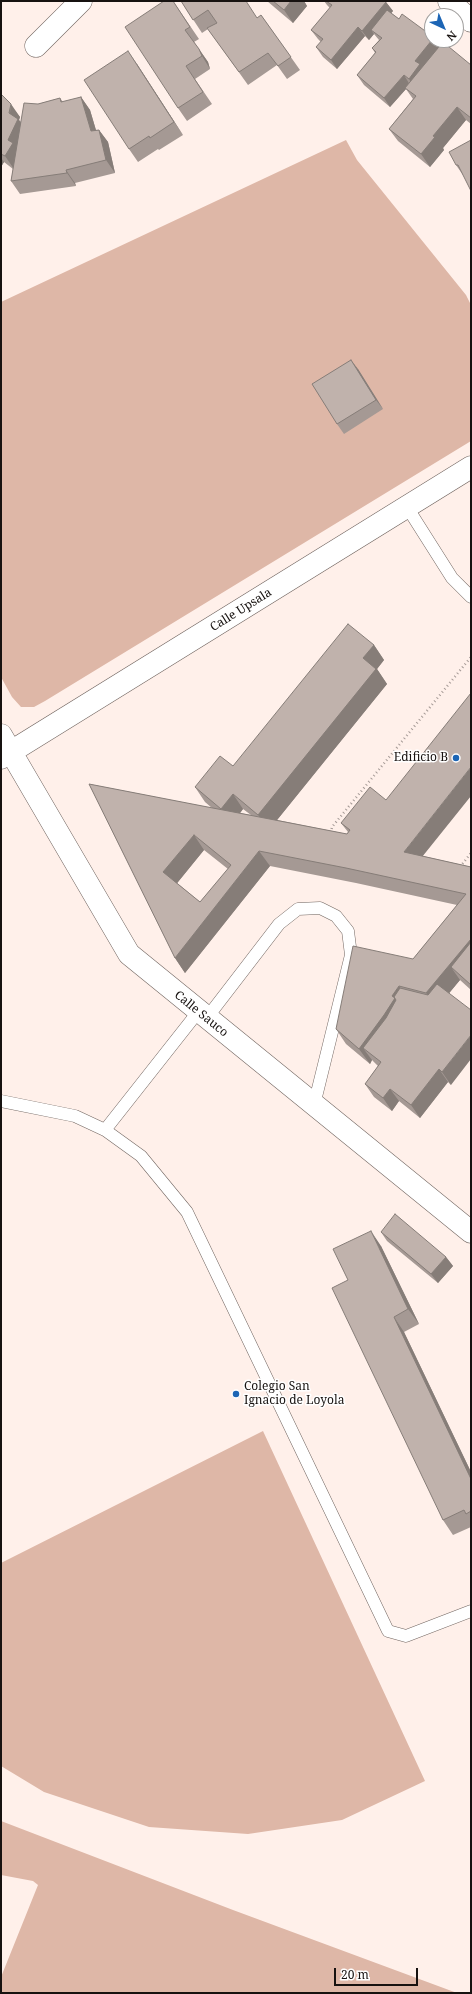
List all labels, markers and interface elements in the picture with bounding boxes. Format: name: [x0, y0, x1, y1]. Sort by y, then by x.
north arrow: [424, 8, 464, 48]
text: N: [444, 28, 460, 45]
street label: Calle Upsala: [208, 585, 274, 635]
place label: Edificio B: [394, 751, 448, 765]
marker: Edificio B: [451, 753, 461, 763]
street label: Calle Sauco: [171, 988, 231, 1040]
place label: Colegio San Ignacio de Loyola: [244, 1380, 344, 1408]
marker: Colegio San Ignacio de Loyola: [231, 1389, 241, 1399]
scale bar: [336, 1960, 420, 1986]
text: 20 m: [341, 1966, 369, 1983]

